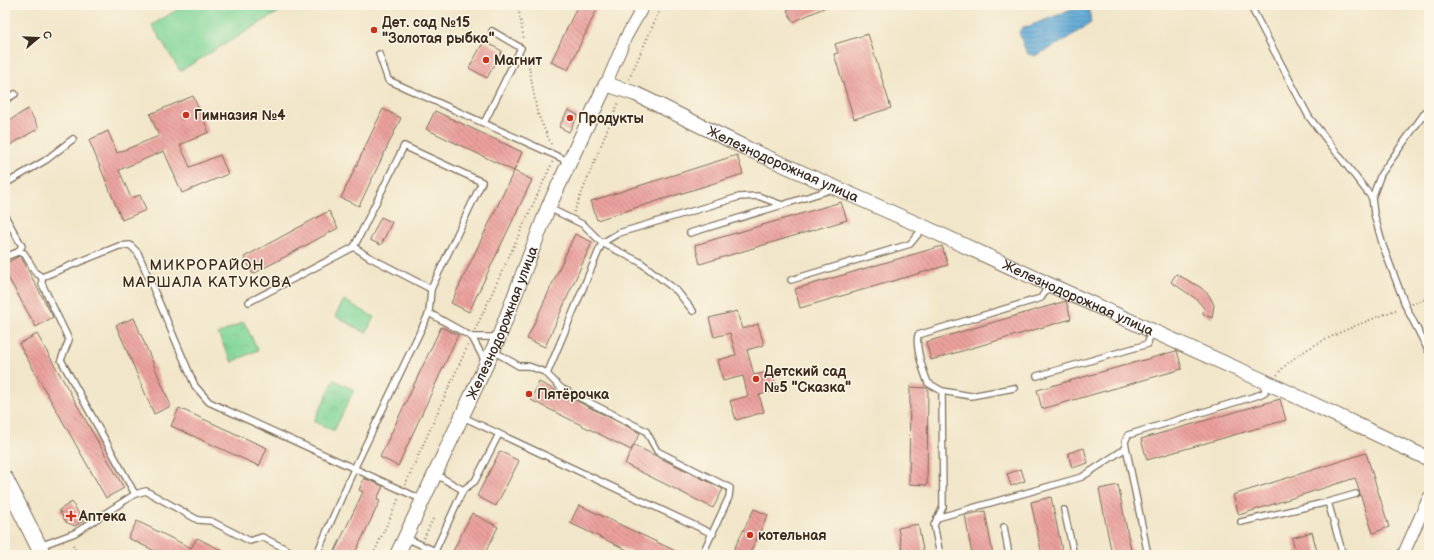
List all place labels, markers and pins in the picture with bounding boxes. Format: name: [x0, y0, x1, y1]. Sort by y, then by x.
place label: Дет. сад №15 "Золотая рыбка": [382, 14, 495, 47]
marker: Дет. сад №15 "Золотая рыбка": [369, 25, 379, 35]
place label: Магнит: [494, 52, 542, 69]
marker: Магнит: [481, 55, 491, 65]
place label: Гимназия №4: [194, 107, 286, 124]
marker: Гимназия №4: [181, 110, 191, 120]
place label: Продукты: [578, 110, 644, 127]
marker: Продукты: [565, 113, 575, 123]
place label: Детский сад №5 "Сказка": [764, 363, 851, 396]
marker: Детский сад №5 "Сказка": [751, 374, 761, 384]
place label: Пятёрочка: [537, 386, 610, 403]
marker: Пятёрочка: [524, 389, 534, 399]
place label: Аптека: [78, 508, 127, 525]
marker: Аптека: [66, 511, 76, 521]
place label: котельная: [758, 527, 827, 544]
marker: котельная: [745, 530, 755, 540]

